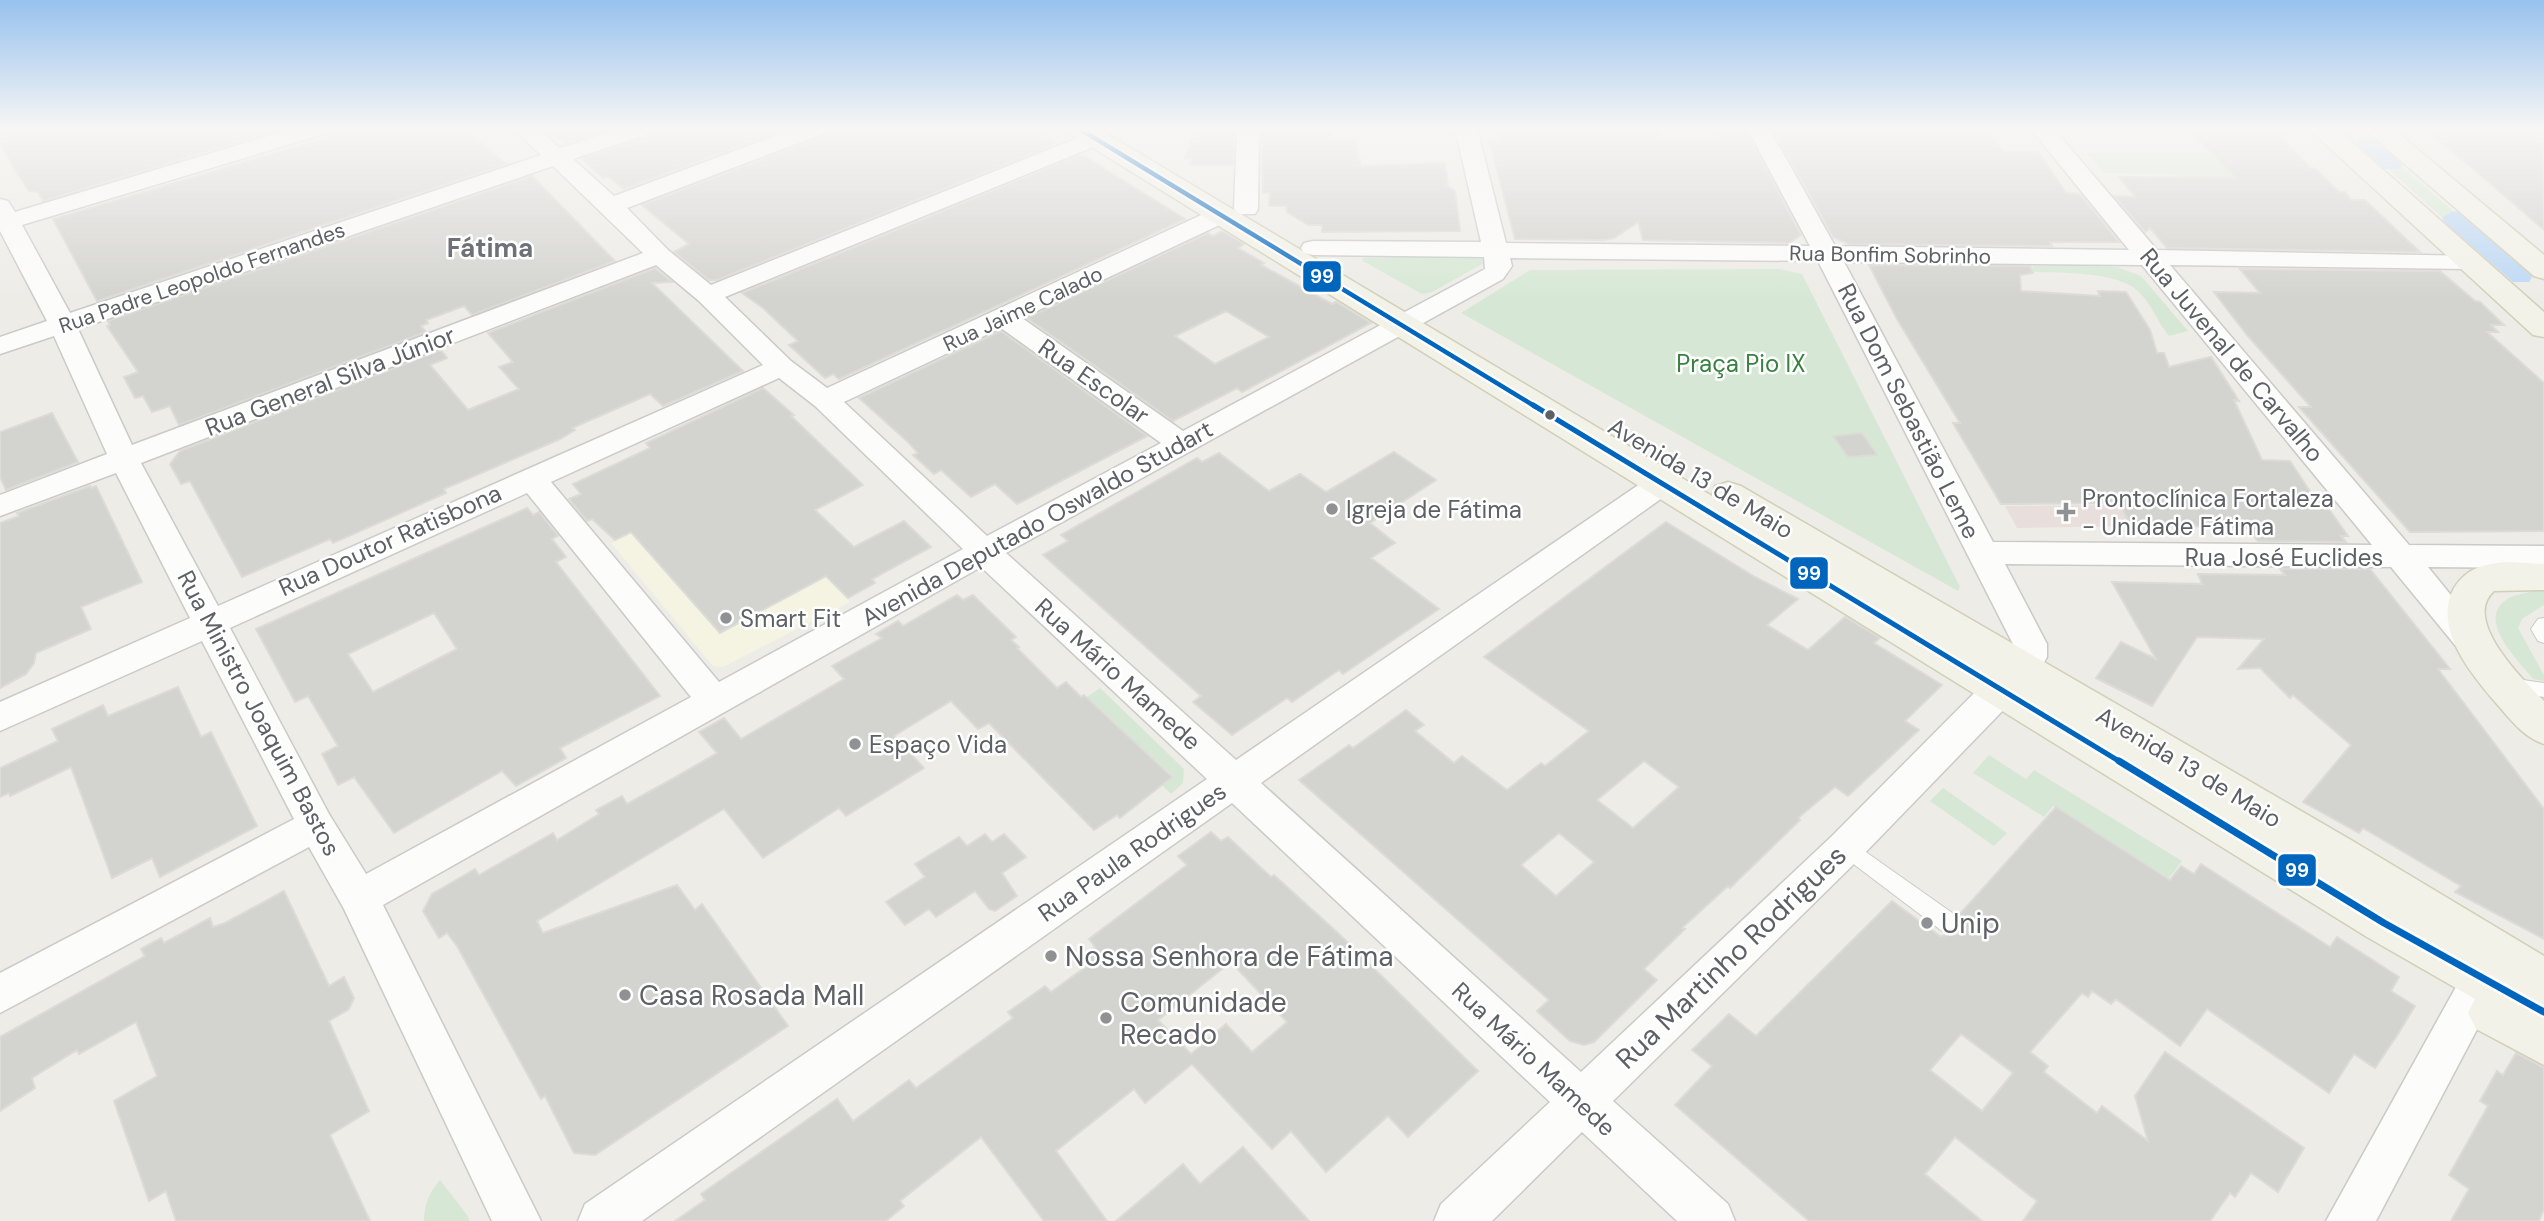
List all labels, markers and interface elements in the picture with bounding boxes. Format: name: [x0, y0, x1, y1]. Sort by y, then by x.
street label: Rua Padre Leopoldo Fernandes: [55, 216, 349, 340]
district label: Fátima: [447, 231, 533, 265]
street label: Rua Bonfim Sobrinho: [1789, 239, 1991, 271]
street label: Rua Juvenal de Carvalho: [2133, 242, 2331, 468]
street label: Rua Jaime Calado: [939, 260, 1107, 358]
line badge: 99: [1302, 260, 1342, 293]
text: 99: [1310, 264, 1334, 289]
street label: Rua Dom Sebastião Leme: [1831, 278, 1987, 544]
street label: Rua General Silva Júnior: [201, 319, 460, 443]
street label: Rua Escolar: [1033, 332, 1156, 431]
park label: Praça Pio IX: [1676, 348, 1806, 379]
unlabelled marker: [1543, 408, 1557, 422]
street label: Avenida 13 de Maio: [1603, 410, 1799, 546]
street label: Avenida Deputado Oswaldo Studart: [856, 413, 1218, 633]
street label: Rua Doutor Ratisbona: [274, 477, 506, 603]
place label: Prontoclínica Fortaleza - Unidade Fátima: [2082, 483, 2334, 542]
place label: Igreja de Fátima: [1346, 494, 1522, 525]
marker: Igreja de Fátima: [1324, 501, 1340, 517]
marker: Prontoclínica Fortaleza - Unidade Fátima: [2056, 502, 2076, 522]
street label: Rua José Euclides: [2185, 542, 2383, 573]
line badge: 99: [1789, 556, 1829, 590]
text: 99: [1797, 561, 1821, 586]
street label: Rua Ministro Joaquim Bastos: [170, 565, 348, 861]
street label: Rua Mário Mamede: [1029, 591, 1207, 757]
place label: Smart Fit: [740, 603, 841, 634]
marker: Smart Fit: [718, 610, 734, 626]
street label: Avenida 13 de Maio: [2091, 699, 2287, 835]
place label: Espaço Vida: [869, 729, 1007, 760]
marker: Espaço Vida: [847, 736, 863, 752]
street label: Rua Paula Rodrigues: [1032, 775, 1232, 929]
street label: Rua Martinho Rodrigues: [1608, 837, 1854, 1077]
line badge: 99: [2277, 853, 2317, 887]
text: 99: [2285, 858, 2309, 883]
place label: Unip: [1941, 905, 2000, 942]
marker: Unip: [1919, 915, 1935, 931]
place label: Nossa Senhora de Fátima: [1065, 938, 1393, 975]
marker: Nossa Senhora de Fátima: [1043, 948, 1059, 964]
street label: Rua Mário Mamede: [1446, 975, 1622, 1143]
place label: Casa Rosada Mall: [639, 977, 864, 1014]
place label: Comunidade Recado: [1120, 984, 1287, 1053]
marker: Casa Rosada Mall: [617, 987, 633, 1003]
marker: Comunidade Recado: [1098, 1010, 1114, 1026]

